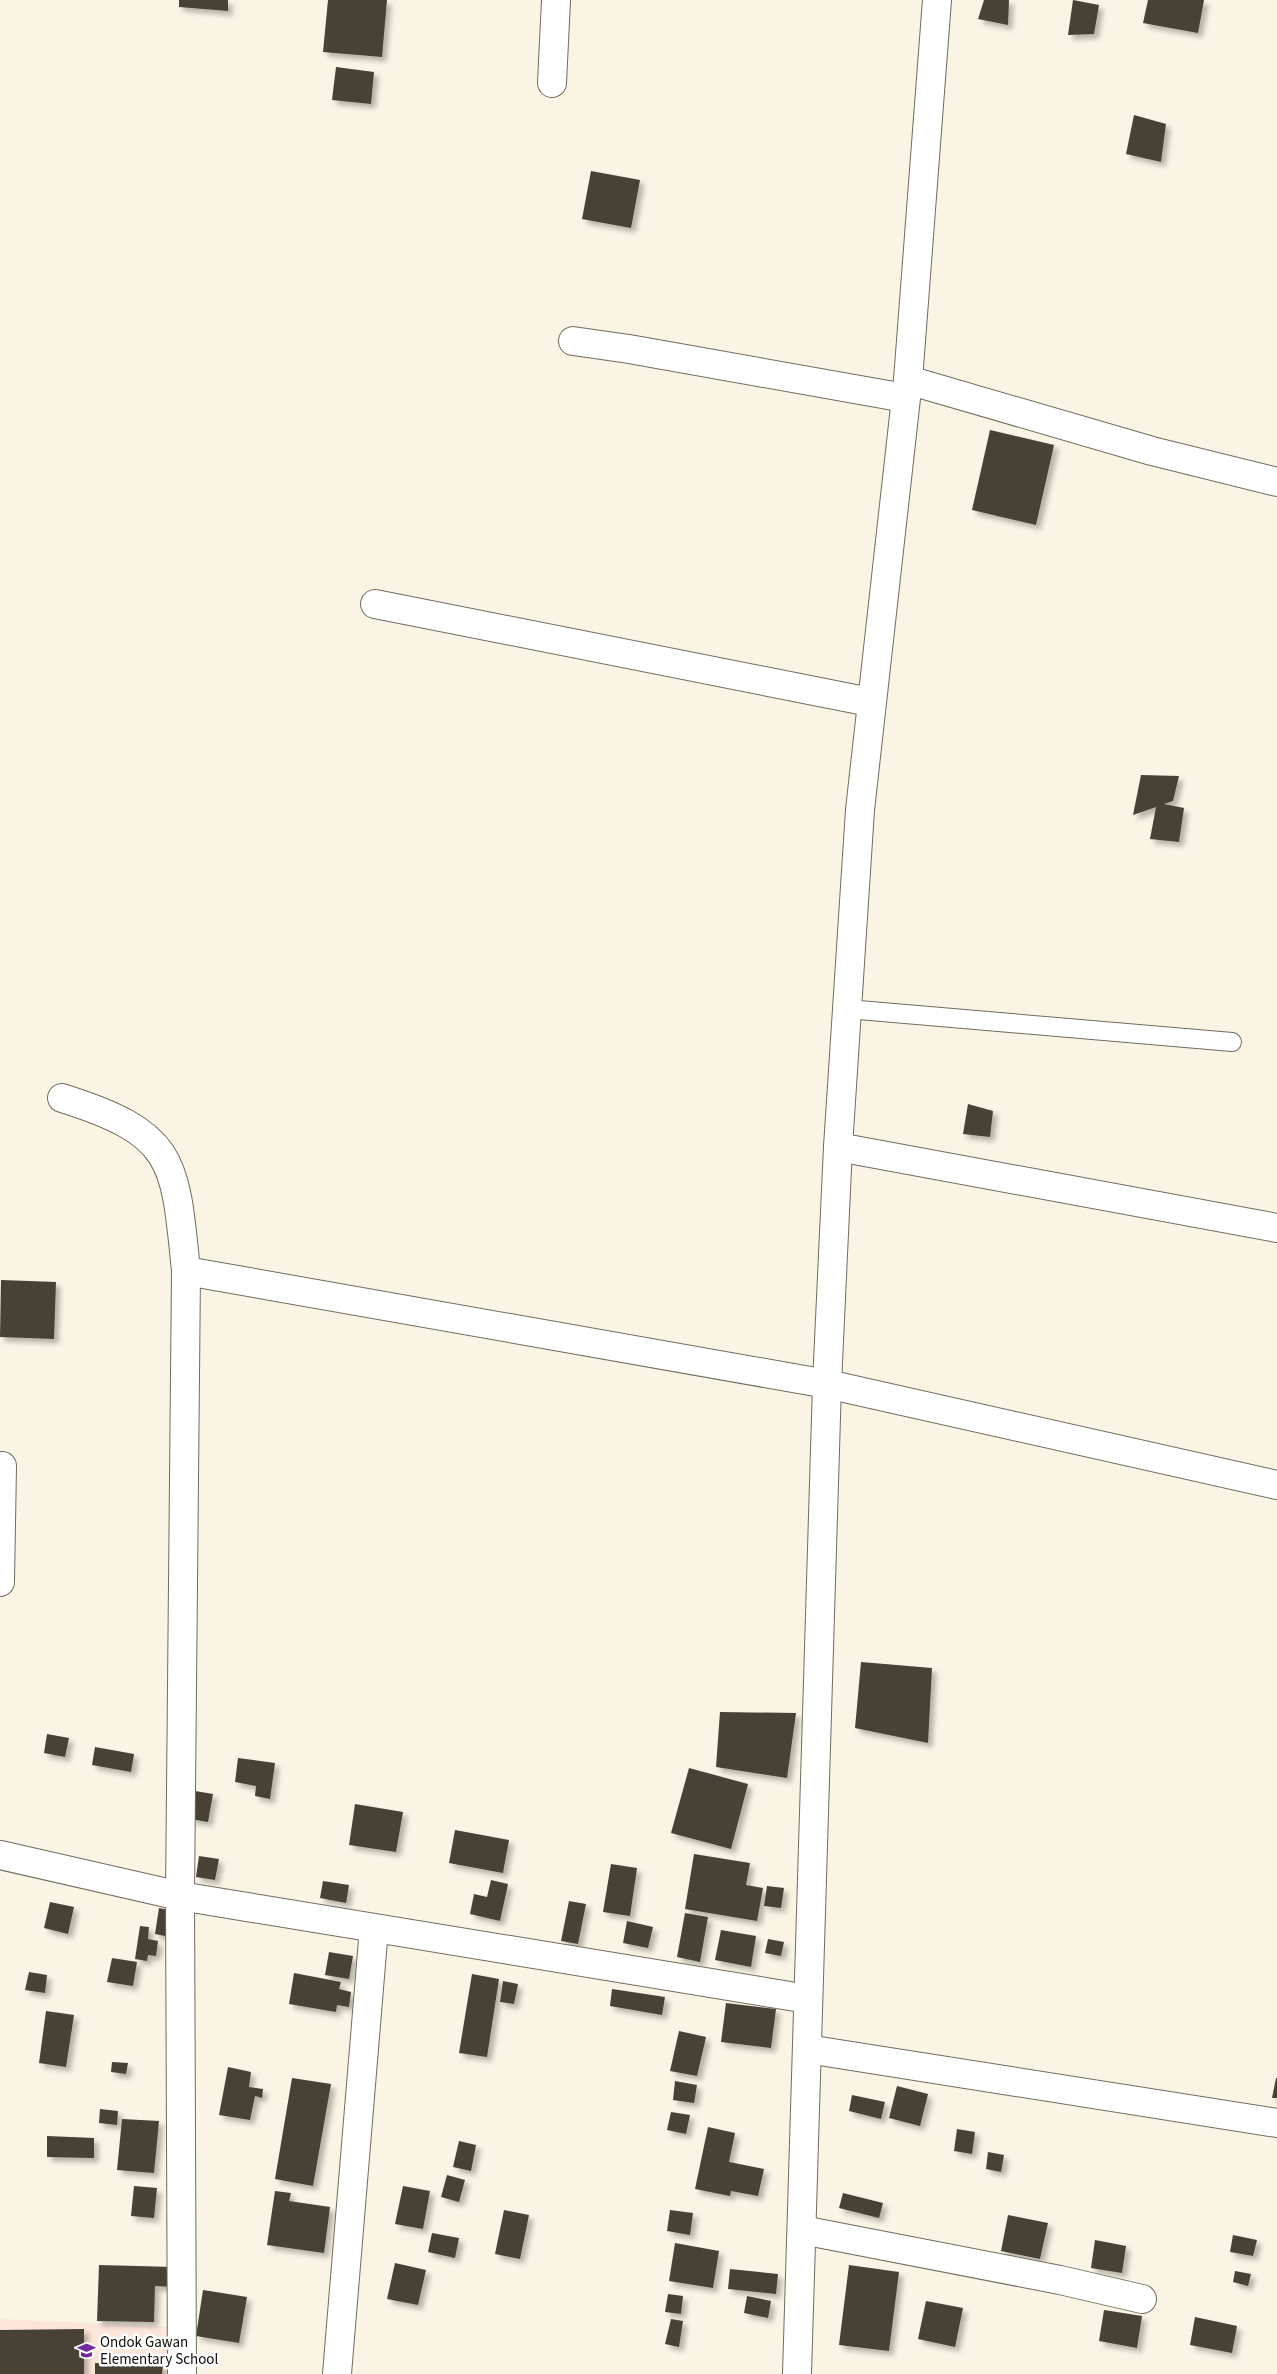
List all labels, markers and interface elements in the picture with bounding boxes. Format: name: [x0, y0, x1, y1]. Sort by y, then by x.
place label: Ondok Gawan Elementary School: [100, 2332, 218, 2370]
school or university icon: Ondok Gawan Elementary School: [76, 2341, 96, 2361]

